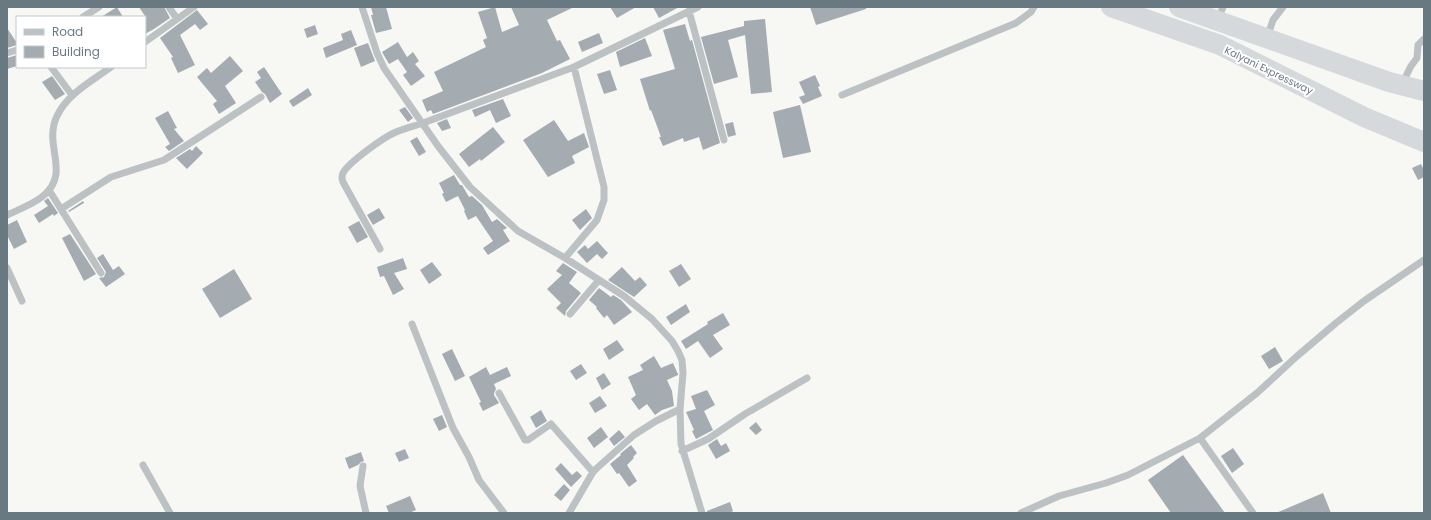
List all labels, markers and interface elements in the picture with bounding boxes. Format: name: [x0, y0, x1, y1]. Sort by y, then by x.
legend: [16, 16, 146, 68]
text: Road: [52, 23, 83, 40]
street label: Kalyani Expressway: [1222, 42, 1316, 99]
text: Building: [52, 43, 100, 60]

